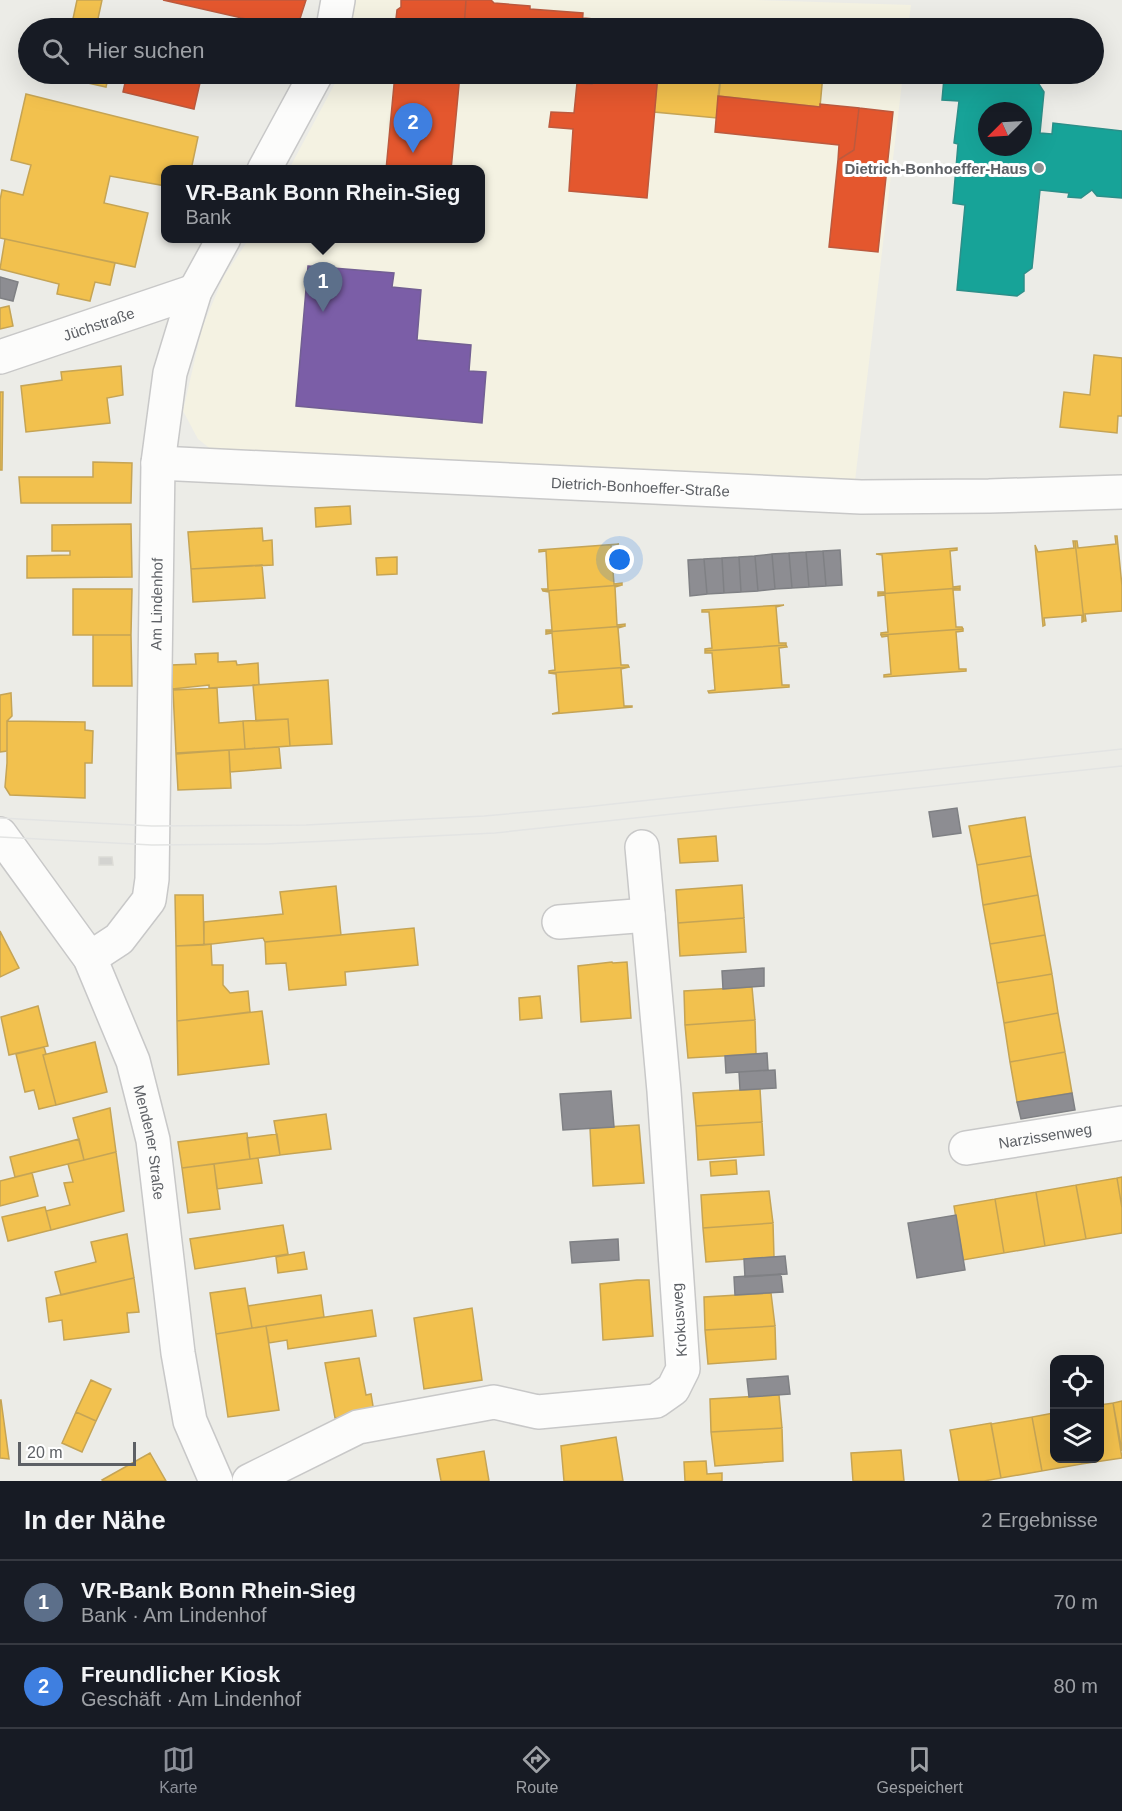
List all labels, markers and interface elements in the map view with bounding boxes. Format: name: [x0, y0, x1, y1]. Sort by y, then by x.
search box: [18, 18, 1104, 84]
icon: search: [39, 35, 72, 68]
text: Hier suchen: [87, 38, 204, 63]
north arrow: [978, 102, 1032, 156]
pin: 2: [394, 104, 432, 153]
place label: Dietrich-Bonhoeffer-Haus: [844, 160, 1027, 177]
marker: Dietrich-Bonhoeffer-Haus: [1032, 161, 1046, 175]
popup: [161, 165, 485, 243]
text: VR-Bank Bonn Rhein-Sieg: [185, 180, 461, 205]
text: Bank: [185, 206, 231, 228]
pin: 1: [304, 262, 342, 312]
street label: Jüchstraße: [61, 304, 136, 344]
street label: Dietrich-Bonhoeffer-Straße: [551, 474, 730, 499]
your location: [605, 545, 634, 574]
street label: Am Lindenhof: [147, 557, 165, 651]
street label: Mendener Straße: [131, 1083, 168, 1201]
street label: Narzissenweg: [997, 1119, 1093, 1151]
street label: Krokusweg: [668, 1282, 690, 1358]
map controls: [1050, 1355, 1104, 1463]
button: locate: [1050, 1355, 1104, 1409]
button: layers: [1050, 1409, 1104, 1463]
scale bar: [18, 1439, 136, 1466]
text: 20 m: [27, 1444, 63, 1461]
text: In der Nähe: [24, 1505, 166, 1535]
text: 2 Ergebnisse: [981, 1509, 1098, 1531]
text: VR-Bank Bonn Rhein-Sieg: [81, 1578, 356, 1603]
text: 1: [38, 1591, 49, 1613]
text: 70 m: [1054, 1591, 1098, 1613]
text: Bank · Am Lindenhof: [81, 1604, 267, 1626]
text: Freundlicher Kiosk: [81, 1662, 280, 1687]
text: 2: [38, 1675, 49, 1697]
text: 80 m: [1054, 1675, 1098, 1697]
text: Geschäft · Am Lindenhof: [81, 1688, 301, 1710]
tab: Karte: [159, 1743, 197, 1797]
tab: Route: [516, 1743, 558, 1797]
tab: Gespeichert: [877, 1743, 963, 1797]

